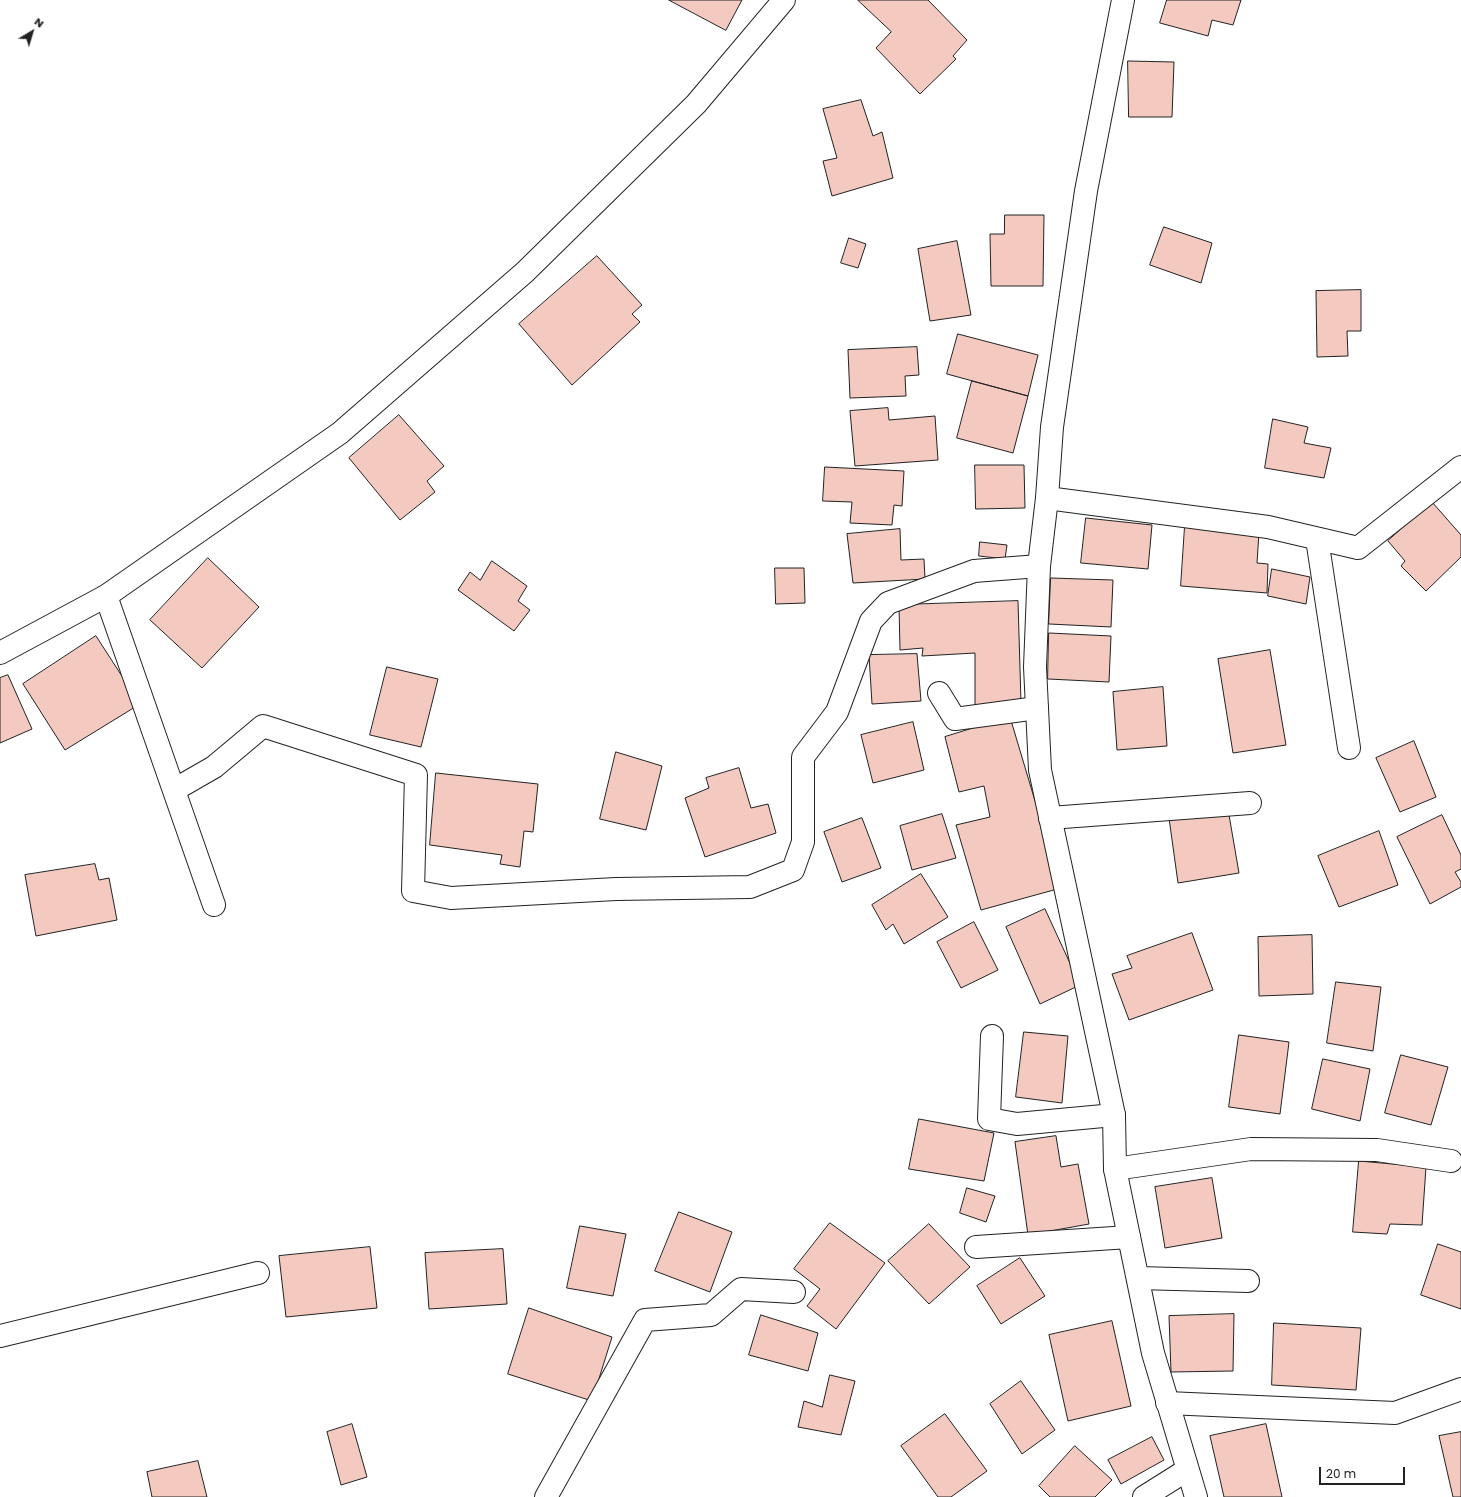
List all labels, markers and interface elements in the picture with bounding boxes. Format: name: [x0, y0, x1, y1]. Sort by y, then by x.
north arrow: [12, 12, 52, 52]
text: N: [31, 14, 48, 31]
scale bar: [1321, 1459, 1407, 1485]
text: 20 m: [1326, 1465, 1356, 1482]

